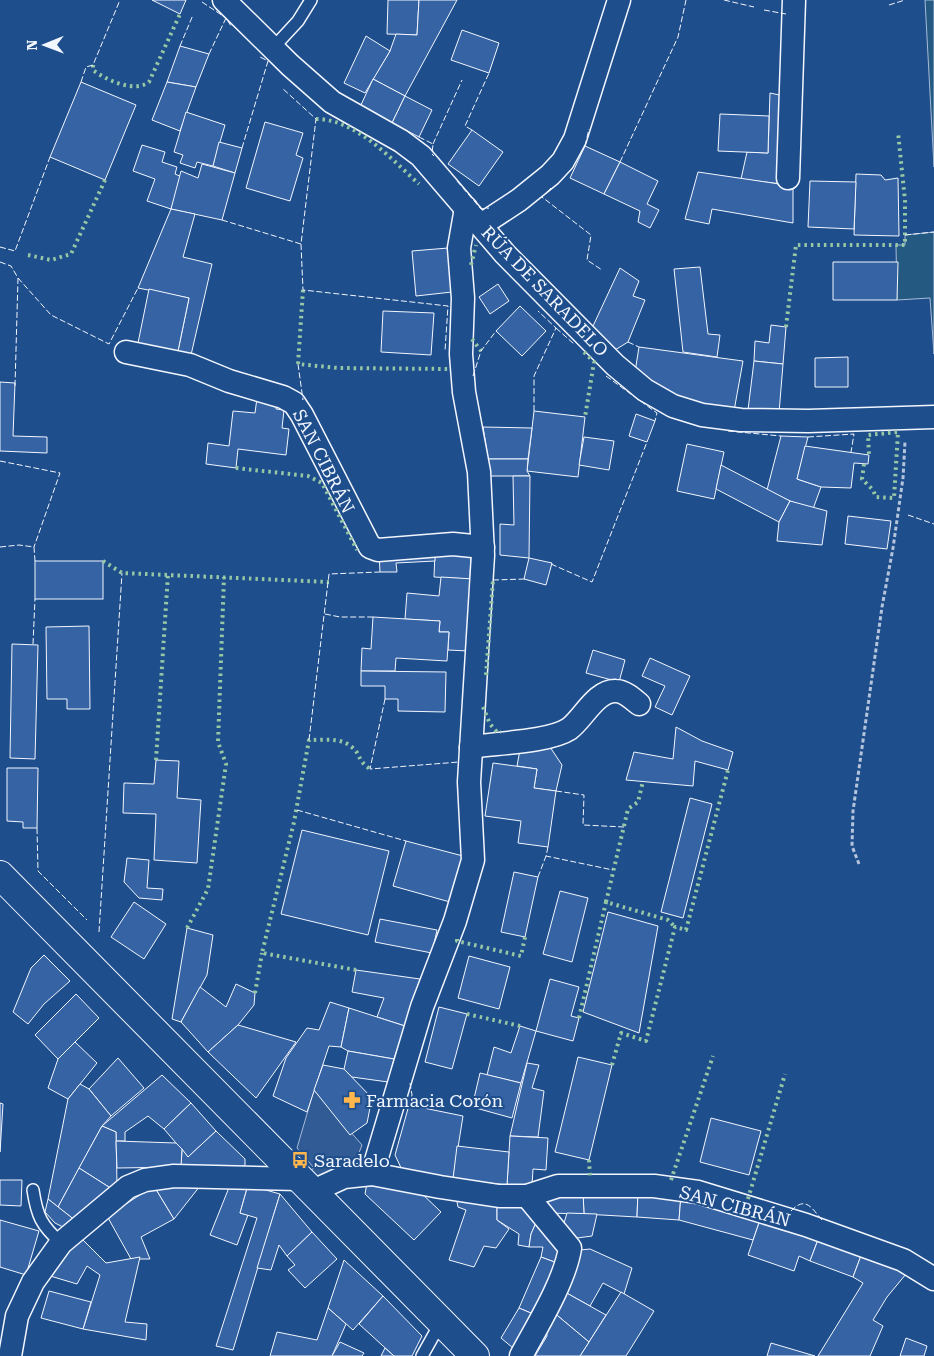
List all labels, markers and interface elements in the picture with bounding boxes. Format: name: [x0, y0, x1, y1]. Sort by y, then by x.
north arrow: [20, 20, 70, 70]
text: N: [24, 39, 40, 51]
street label: RÚA DE SARADELO: [477, 222, 613, 360]
street label: SAN CIBRÁN: [289, 405, 359, 517]
pharmacy icon: Farmacia Corón: [342, 1090, 362, 1110]
place label: Farmacia Corón: [366, 1090, 503, 1111]
bus stop icon: Saradelo: [290, 1150, 310, 1170]
place label: Saradelo: [314, 1150, 390, 1171]
street label: SAN CIBRÁN: [677, 1181, 793, 1231]

